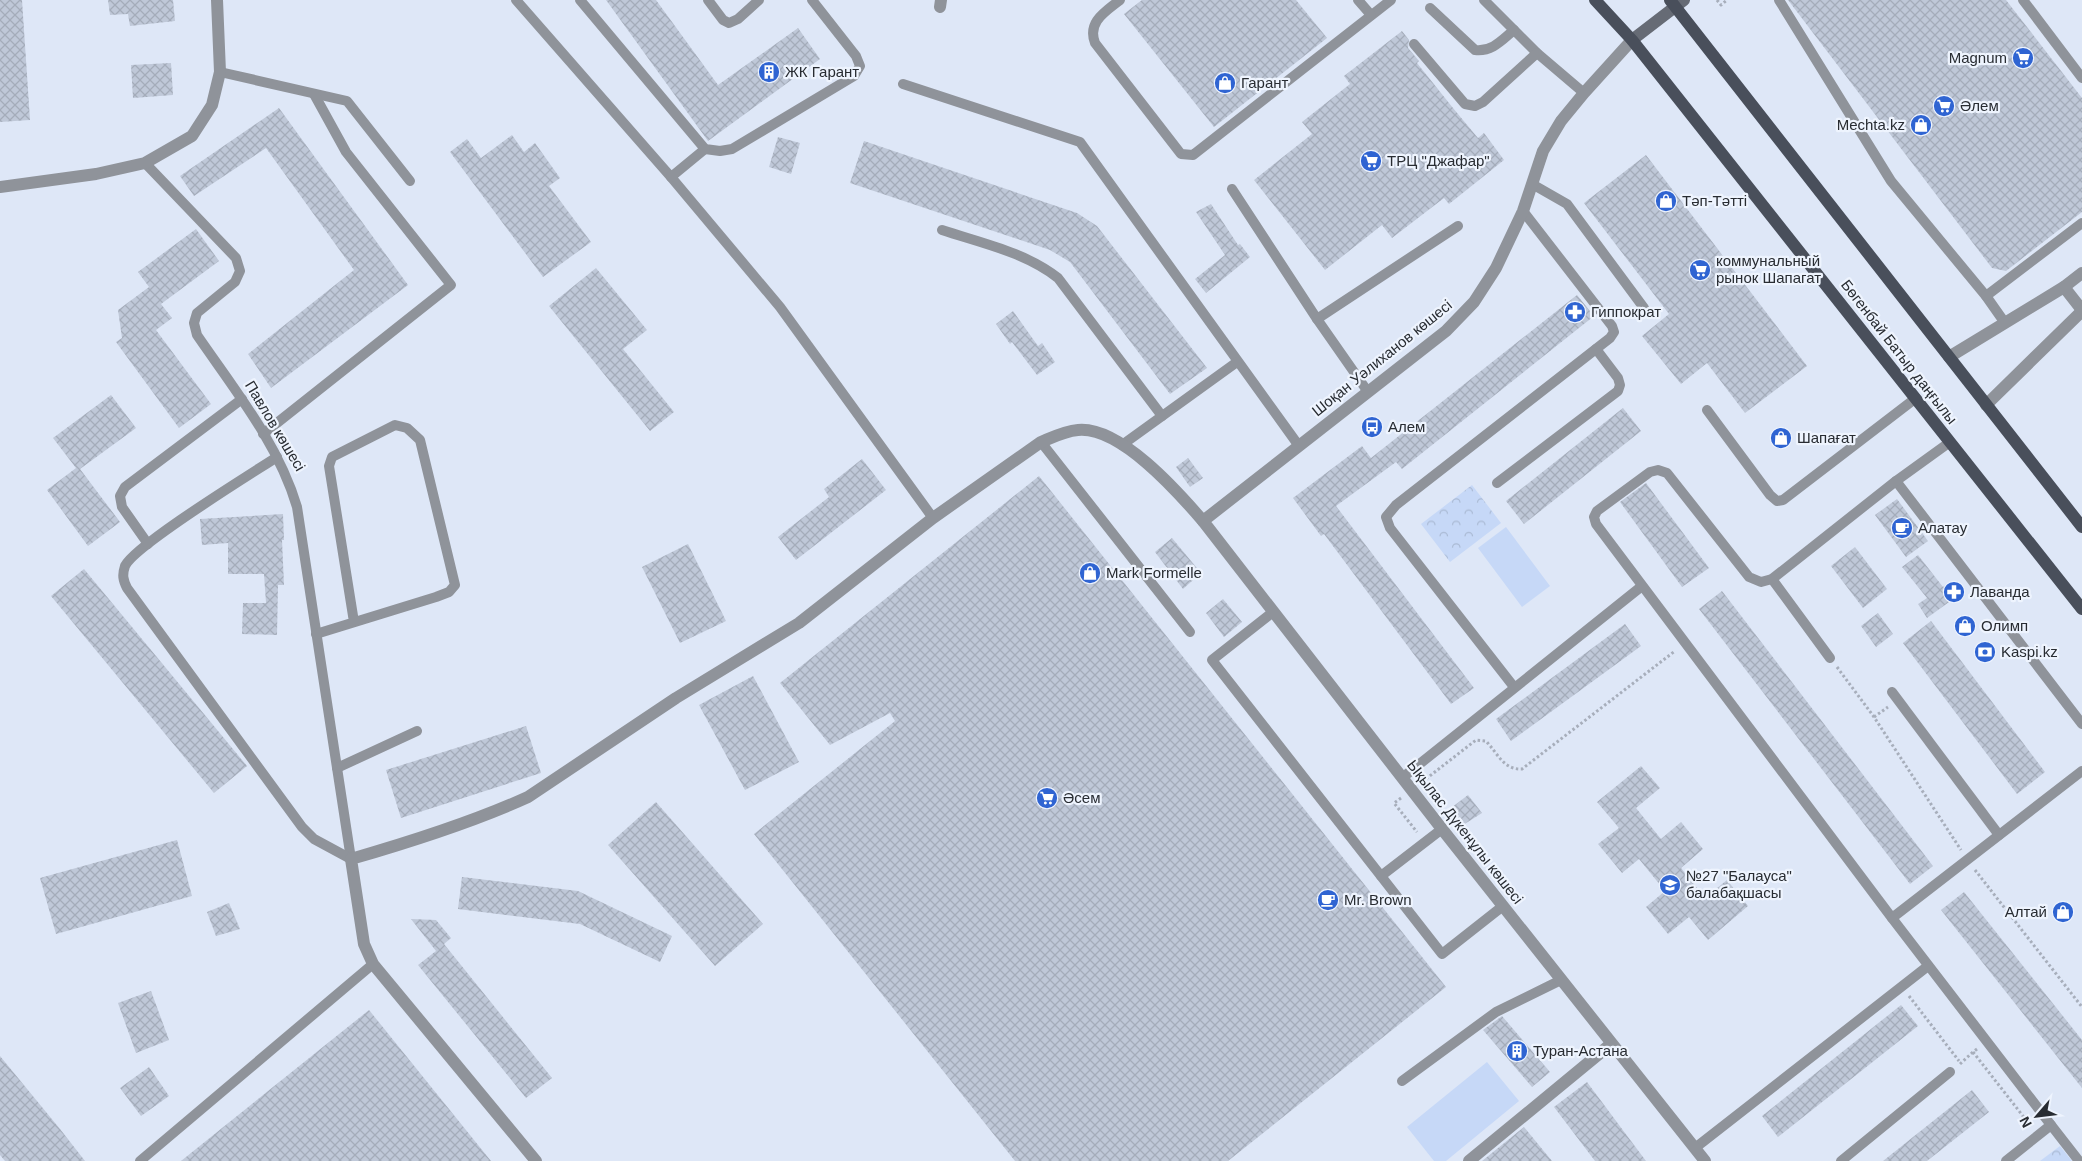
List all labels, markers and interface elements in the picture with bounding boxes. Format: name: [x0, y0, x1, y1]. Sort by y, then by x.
supermarket icon: Magnum: [2011, 46, 2035, 70]
place label: Magnum: [1949, 49, 2007, 66]
building icon: ЖК Гарант: [757, 60, 781, 84]
place label: ЖК Гарант: [785, 63, 859, 80]
shop icon: Гарант: [1213, 71, 1237, 95]
place label: Гарант: [1241, 74, 1289, 91]
supermarket icon: Әлем: [1932, 94, 1956, 118]
place label: Әлем: [1960, 97, 1999, 114]
shop icon: Mechta.kz: [1909, 113, 1933, 137]
place label: Mechta.kz: [1837, 116, 1905, 133]
supermarket icon: ТРЦ "Джафар": [1359, 149, 1383, 173]
place label: ТРЦ "Джафар": [1387, 152, 1490, 169]
shop icon: Тәп-Тәтті: [1654, 189, 1678, 213]
place label: Тәп-Тәтті: [1682, 192, 1747, 209]
place label: коммунальный рынок Шапагат: [1716, 252, 1821, 286]
supermarket icon: коммунальный рынок Шапагат: [1688, 258, 1712, 282]
street label: Бөгенбай Батыр даңғылы: [1838, 276, 1961, 427]
street label: Шоқан Уәлиханов көшесі: [1308, 296, 1455, 419]
pharmacy icon: Гиппократ: [1563, 300, 1587, 324]
place label: Гиппократ: [1591, 303, 1661, 320]
street label: Павлов көшесі: [242, 378, 309, 474]
bus stop icon: Алем: [1360, 415, 1384, 439]
place label: Алем: [1388, 418, 1425, 435]
shop icon: Шапағат: [1769, 426, 1793, 450]
place label: Шапағат: [1797, 429, 1856, 446]
cafe icon: Алатау: [1890, 516, 1914, 540]
place label: Алатау: [1918, 519, 1968, 536]
shop icon: Mark Formelle: [1078, 561, 1102, 585]
place label: Mark Formelle: [1106, 564, 1202, 581]
pharmacy icon: Лаванда: [1942, 580, 1966, 604]
place label: Лаванда: [1970, 583, 2030, 600]
shop icon: Олимп: [1953, 614, 1977, 638]
place label: Олимп: [1981, 617, 2028, 634]
bank icon: Kaspi.kz: [1973, 640, 1997, 664]
place label: Kaspi.kz: [2001, 643, 2058, 660]
street label: Ықылас Дүкенұлы көшесі: [1404, 756, 1527, 907]
supermarket icon: Әсем: [1035, 786, 1059, 810]
place label: Әсем: [1063, 789, 1100, 806]
place label: №27 "Балауса" балабақшасы: [1686, 867, 1792, 901]
school or university icon: №27 "Балауса" балабақшасы: [1658, 873, 1682, 897]
cafe icon: Mr. Brown: [1316, 888, 1340, 912]
place label: Mr. Brown: [1344, 891, 1412, 908]
shop icon: Алтай: [2051, 900, 2075, 924]
place label: Алтай: [2005, 903, 2047, 920]
building icon: Туран-Астана: [1505, 1039, 1529, 1063]
place label: Туран-Астана: [1533, 1042, 1628, 1059]
north arrow: [2012, 1091, 2062, 1141]
text: N: [2016, 1114, 2035, 1130]

